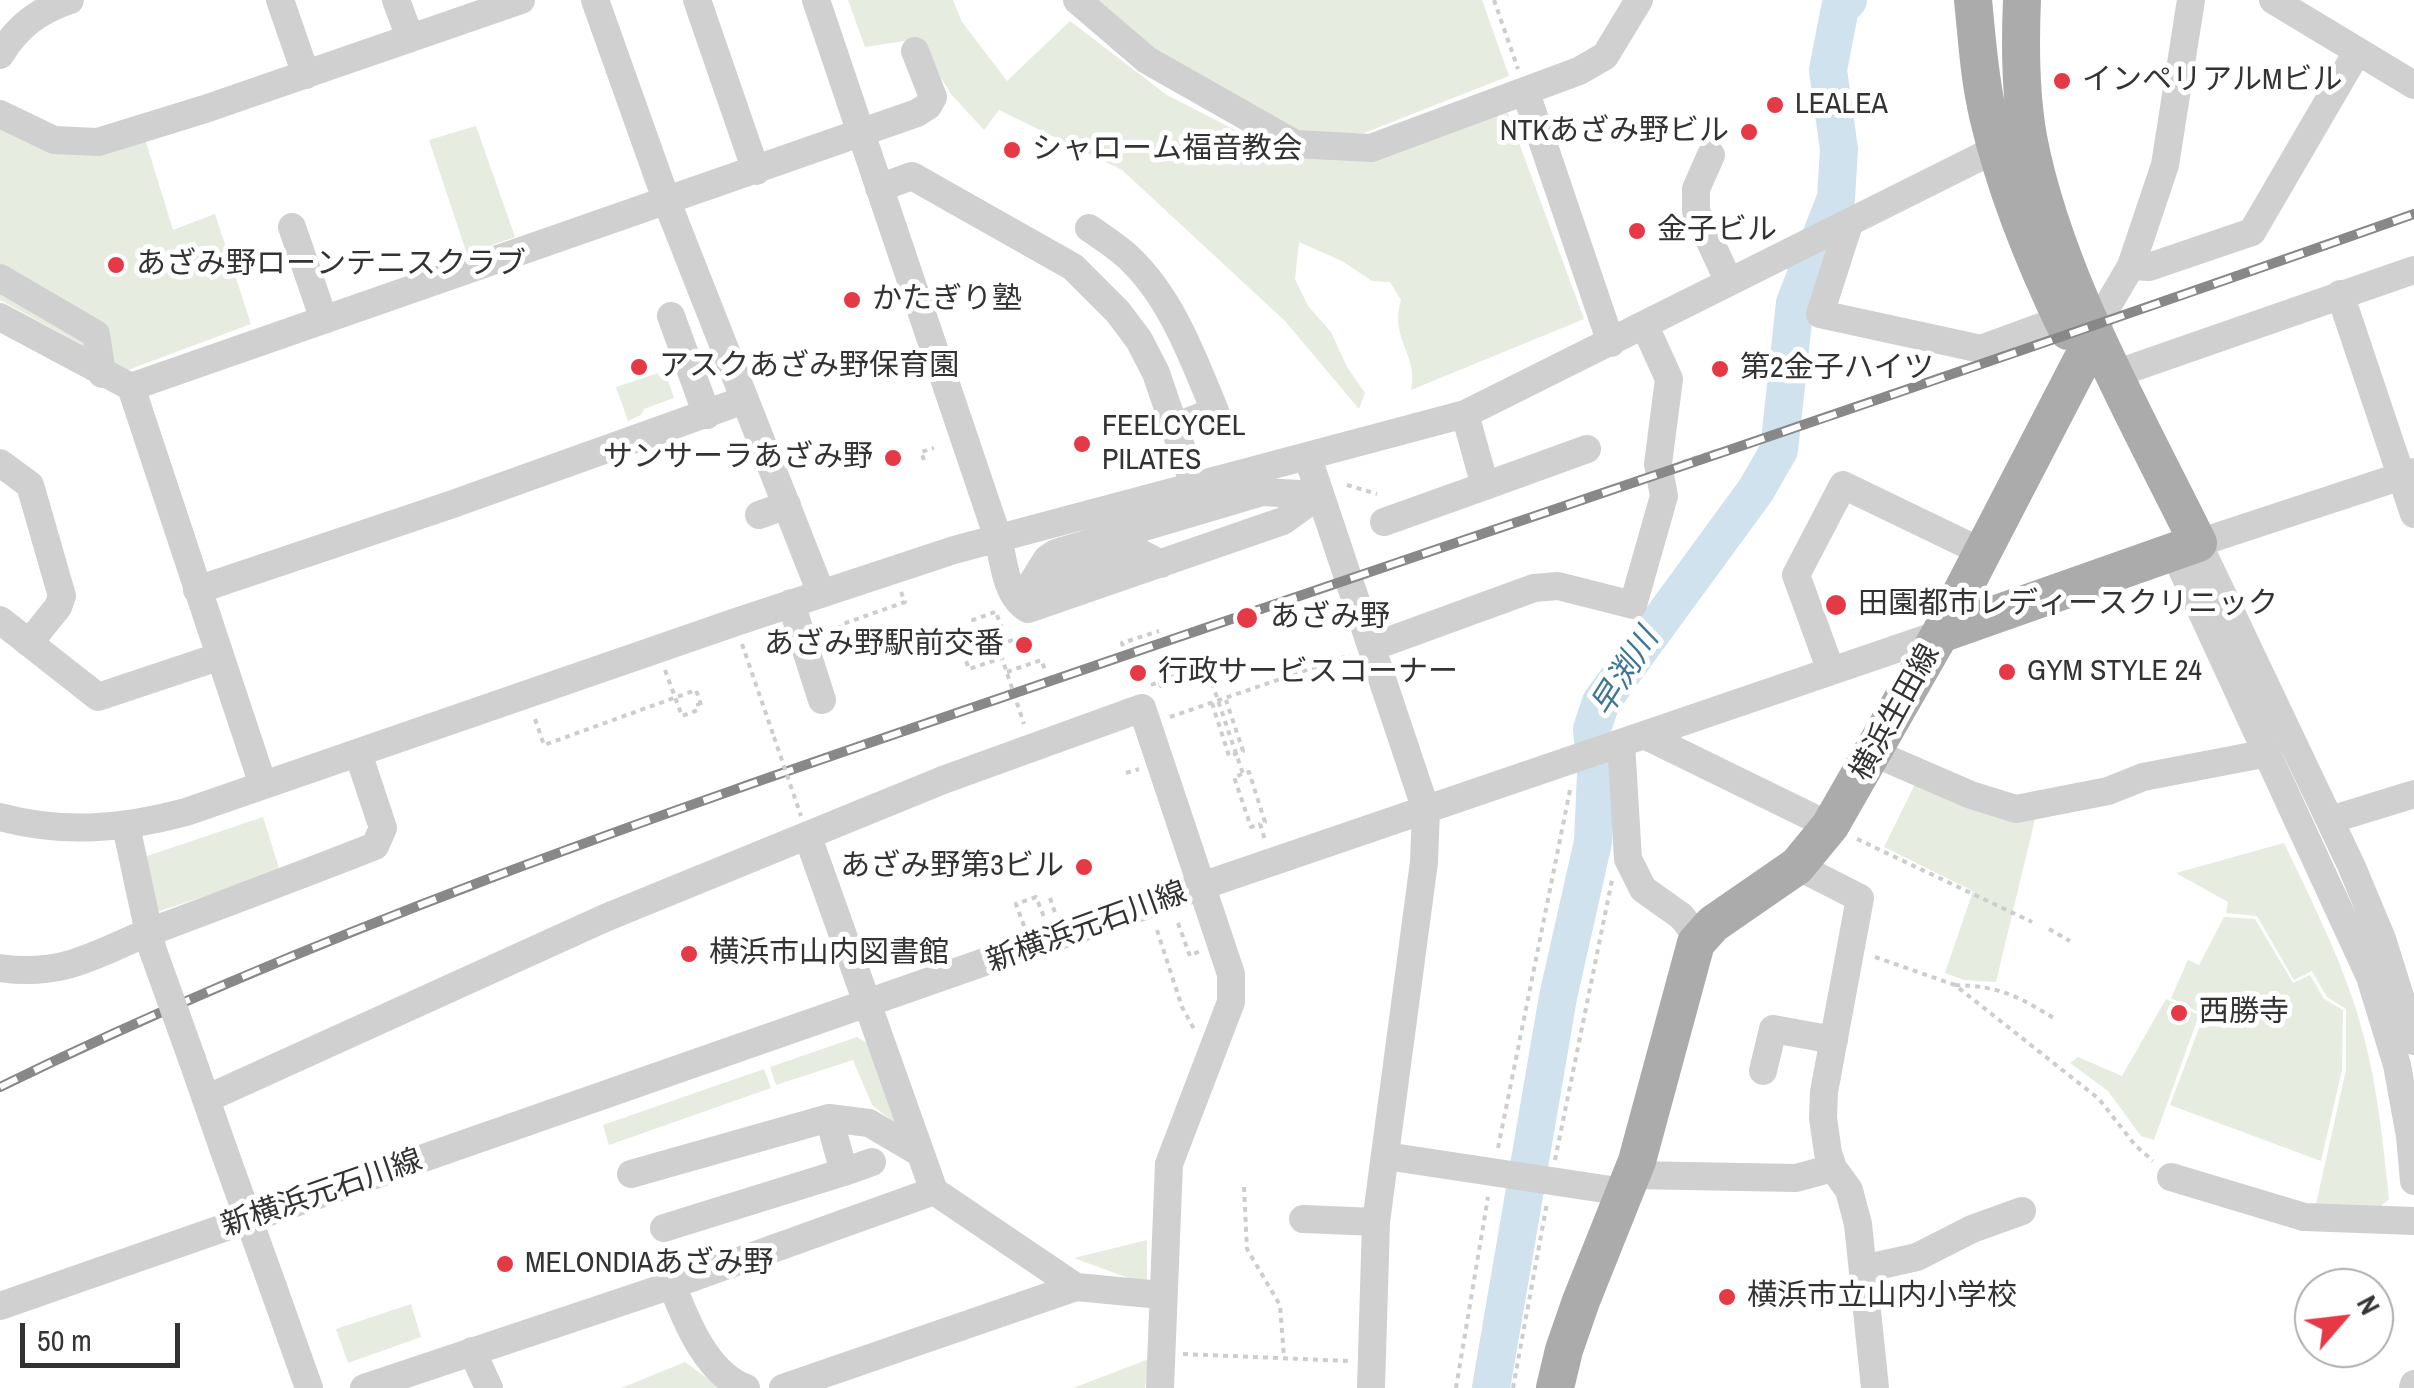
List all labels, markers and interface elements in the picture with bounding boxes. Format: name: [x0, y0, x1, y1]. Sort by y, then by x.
place label: インペリアルMビル: [2082, 63, 2342, 99]
marker: インペリアルMビル: [2051, 70, 2073, 92]
place label: LEALEA: [1795, 87, 1888, 123]
marker: LEALEA: [1764, 94, 1786, 116]
place label: NTKあざみ野ビル: [1500, 114, 1729, 150]
marker: NTKあざみ野ビル: [1738, 121, 1760, 143]
place label: シャローム福音教会: [1032, 132, 1302, 168]
marker: シャローム福音教会: [1001, 139, 1023, 161]
place label: 金子ビル: [1657, 213, 1777, 249]
marker: 金子ビル: [1626, 220, 1648, 242]
place label: あざみ野ローンテニスクラブ: [136, 247, 526, 283]
marker: あざみ野ローンテニスクラブ: [105, 254, 127, 276]
place label: かたぎり塾: [872, 282, 1022, 318]
marker: かたぎり塾: [841, 289, 863, 311]
place label: アスクあざみ野保育園: [659, 349, 959, 385]
place label: 第2金子ハイツ: [1740, 351, 1934, 387]
marker: アスクあざみ野保育園: [628, 356, 650, 378]
marker: 第2金子ハイツ: [1709, 358, 1731, 380]
place label: FEELCYCEL PILATES: [1102, 409, 1246, 480]
marker: FEELCYCEL PILATES: [1071, 433, 1093, 455]
place label: サンサーラあざみ野: [603, 440, 873, 476]
marker: サンサーラあざみ野: [882, 447, 904, 469]
place label: 田園都市レディースクリニック: [1858, 587, 2278, 623]
marker: 田園都市レディースクリニック: [1823, 592, 1849, 618]
place label: あざみ野: [1270, 600, 1390, 636]
marker: あざみ野: [1234, 605, 1260, 631]
water label: 早渕川: [1584, 622, 1668, 724]
place label: あざみ野駅前交番: [764, 627, 1004, 663]
marker: あざみ野駅前交番: [1013, 634, 1035, 656]
street label: 横浜生田線: [1844, 639, 1948, 787]
place label: GYM STYLE 24: [2027, 654, 2202, 690]
place label: 行政サービスコーナー: [1158, 655, 1458, 691]
marker: GYM STYLE 24: [1996, 661, 2018, 683]
marker: 行政サービスコーナー: [1127, 662, 1149, 684]
place label: あざみ野第3ビル: [840, 849, 1064, 885]
marker: あざみ野第3ビル: [1073, 856, 1095, 878]
street label: 新横浜元石川線: [982, 875, 1192, 981]
place label: 横浜市山内図書館: [709, 936, 949, 972]
marker: 横浜市山内図書館: [678, 943, 700, 965]
place label: 西勝寺: [2199, 995, 2289, 1031]
marker: 西勝寺: [2168, 1002, 2190, 1024]
street label: 新横浜元石川線: [217, 1143, 427, 1245]
place label: MELONDIAあざみ野: [525, 1246, 773, 1282]
marker: MELONDIAあざみ野: [494, 1253, 516, 1275]
north arrow: [2294, 1268, 2394, 1368]
place label: 横浜市立山内小学校: [1747, 1279, 2017, 1315]
marker: 横浜市立山内小学校: [1716, 1286, 1738, 1308]
text: N: [2348, 1289, 2389, 1321]
scale bar: [25, 1303, 185, 1365]
text: 50 m: [37, 1320, 92, 1360]

